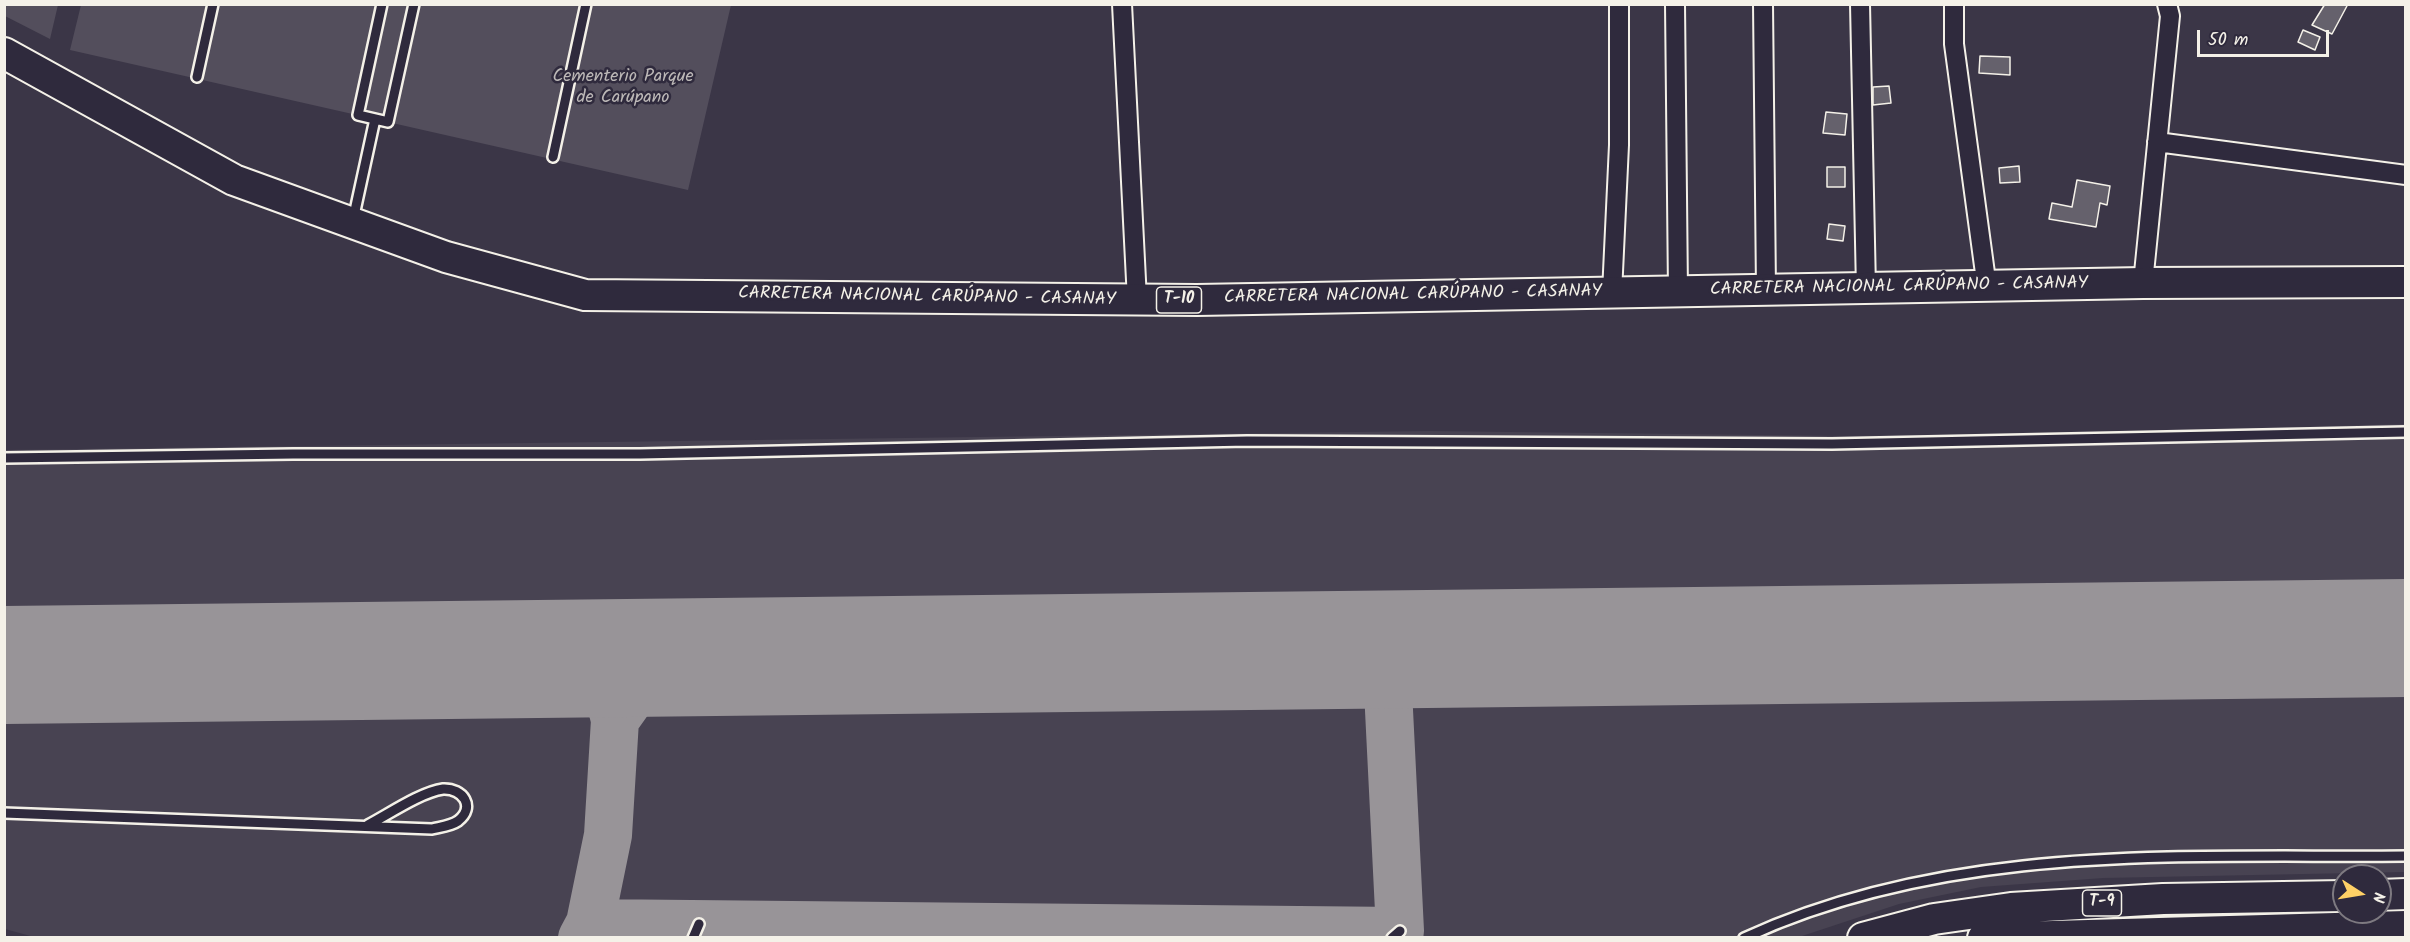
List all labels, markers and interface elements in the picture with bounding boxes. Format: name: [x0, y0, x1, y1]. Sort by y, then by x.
scale bar: [2200, 18, 2332, 56]
text: 50 m: [2208, 26, 2248, 55]
park label: Cementerio Parque de Carúpano: [552, 67, 694, 110]
street label: CARRETERA NACIONAL CARÚPANO - CASANAY: [1710, 274, 2088, 302]
street label: CARRETERA NACIONAL CARÚPANO - CASANAY: [1224, 282, 1602, 310]
street label: CARRETERA NACIONAL CARÚPANO - CASANAY: [738, 284, 1116, 312]
road number: T-10: [1156, 287, 1202, 313]
north arrow: [2332, 864, 2392, 924]
road number: T-9: [2082, 890, 2122, 916]
text: N: [2365, 890, 2391, 905]

